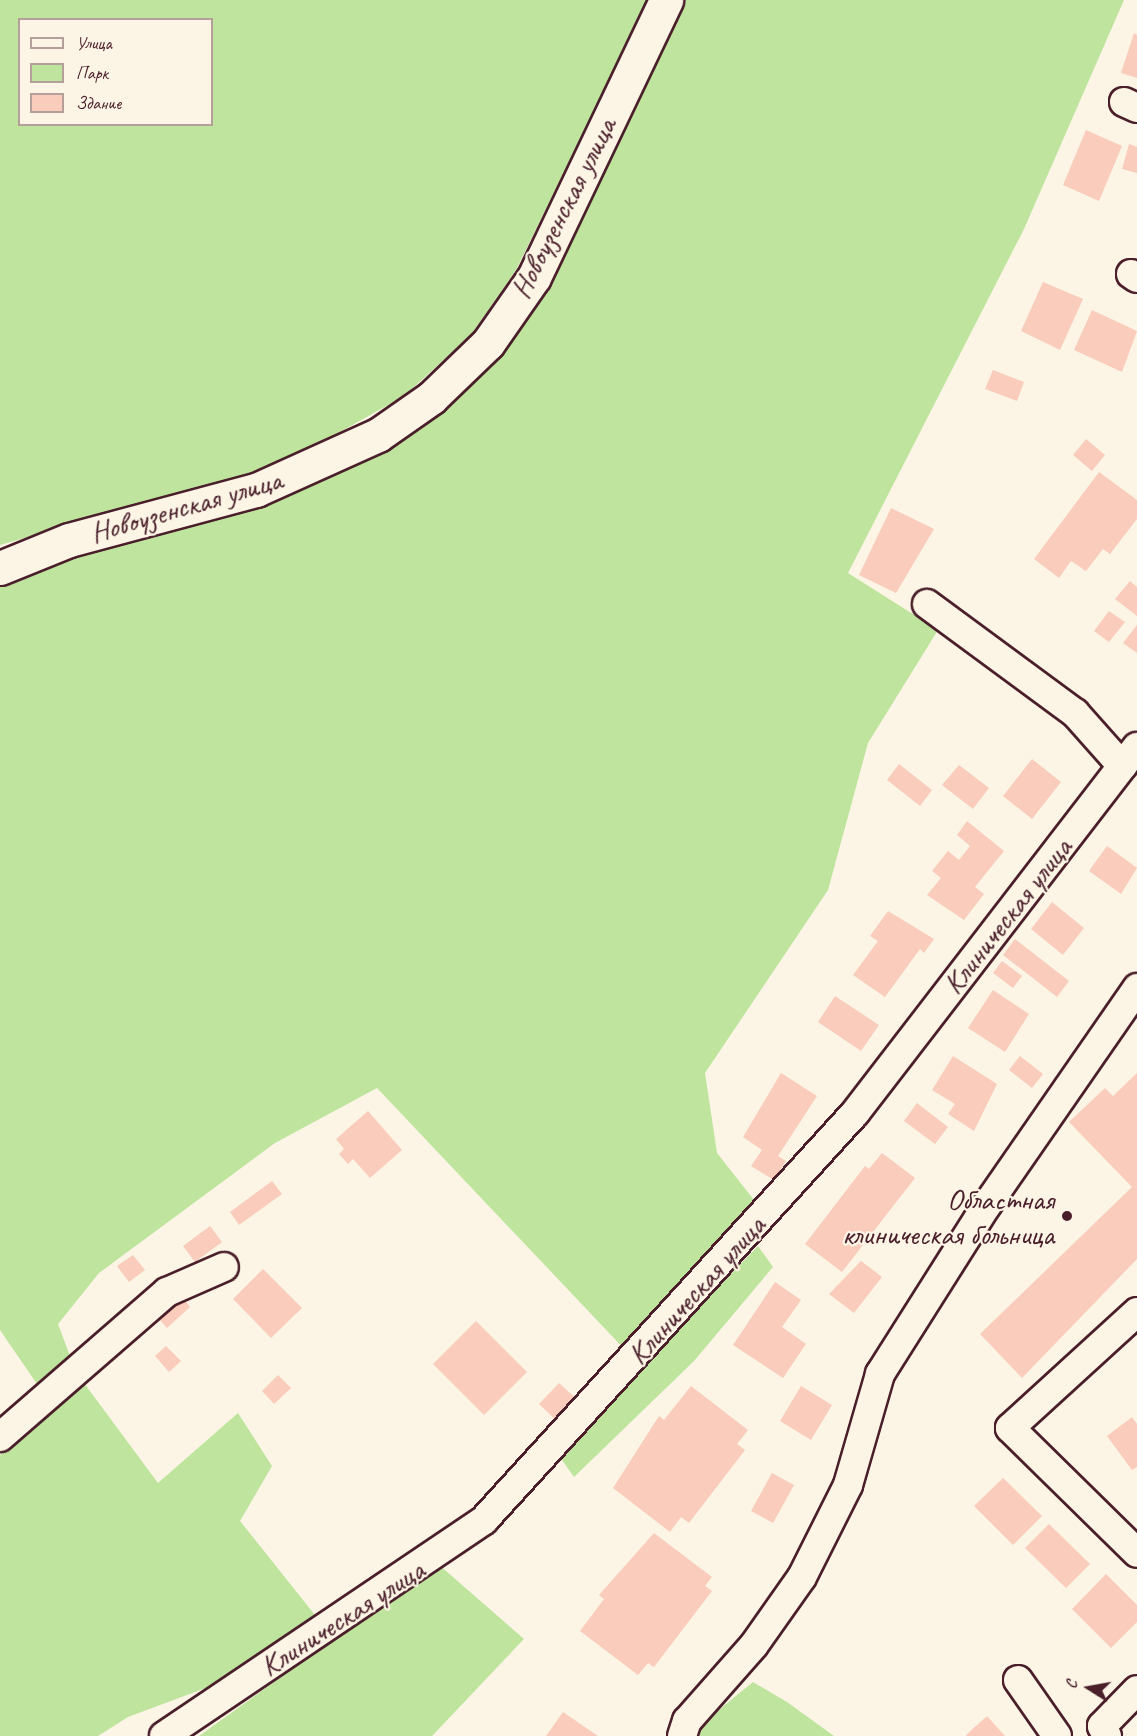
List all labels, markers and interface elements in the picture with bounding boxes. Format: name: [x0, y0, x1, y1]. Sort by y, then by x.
legend: [18, 18, 213, 126]
text: Улица: [76, 32, 112, 54]
text: Парк: [76, 62, 108, 84]
text: Здание: [76, 92, 121, 114]
street label: Новоузенская улица: [502, 112, 624, 304]
street label: Новоузенская улица: [86, 461, 286, 551]
street label: Клиническая улица: [934, 830, 1080, 1002]
place label: Областная клиническая больница: [840, 1181, 1054, 1252]
street label: Клиническая улица: [619, 1207, 773, 1373]
marker: Областная клиническая больница: [1058, 1207, 1076, 1225]
street label: Клиническая улица: [252, 1551, 432, 1685]
north arrow: [1059, 1658, 1119, 1718]
text: С: [1061, 1679, 1082, 1690]

